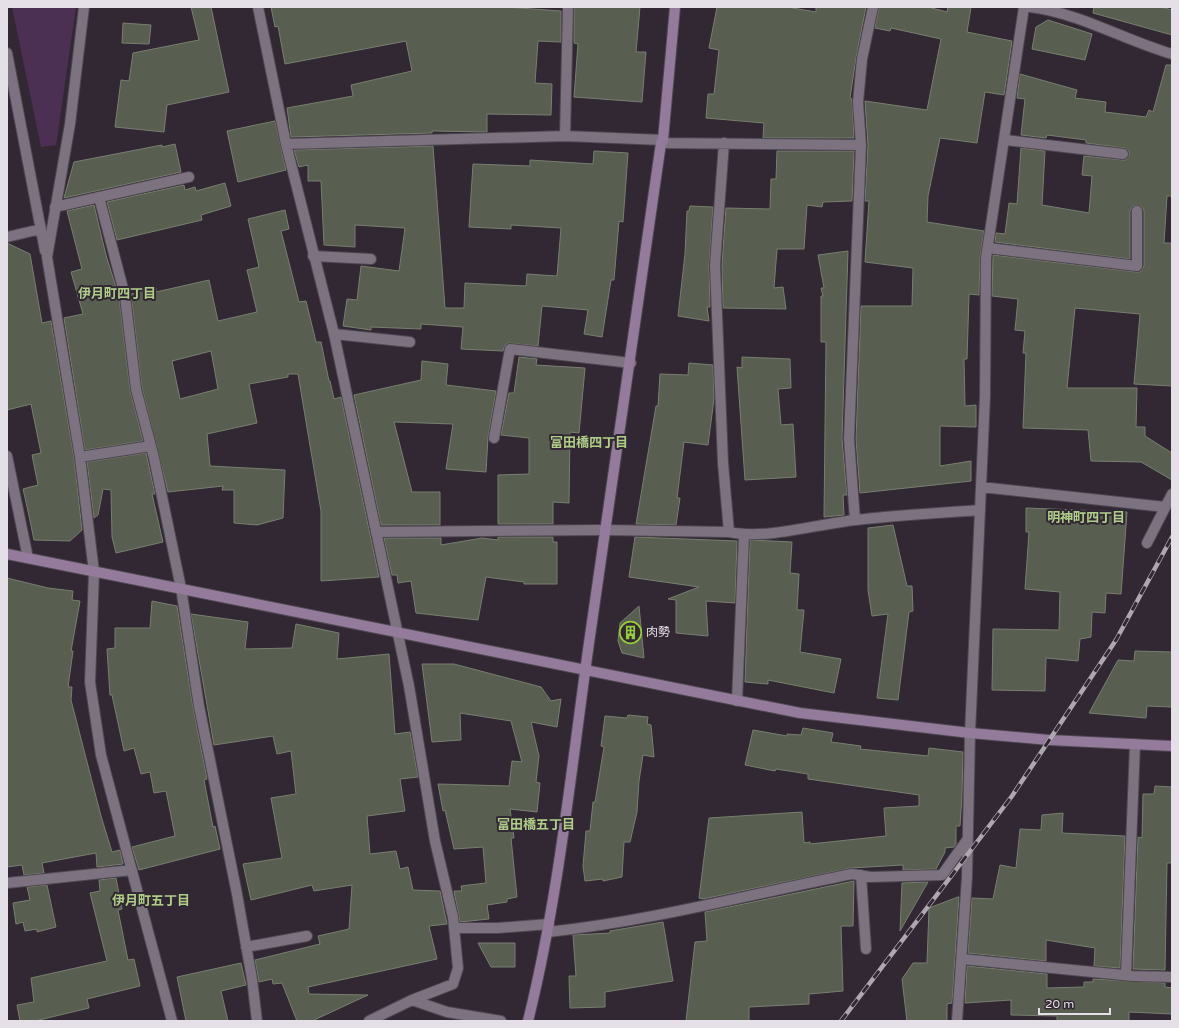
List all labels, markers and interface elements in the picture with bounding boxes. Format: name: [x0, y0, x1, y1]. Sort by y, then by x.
district label: 伊月町四丁目: [78, 286, 156, 302]
district label: 富田橋四丁目: [550, 435, 628, 451]
district label: 明神町四丁目: [1047, 510, 1125, 526]
building icon: 肉勢: [617, 619, 643, 645]
place label: 肉勢: [646, 625, 670, 639]
district label: 富田橋五丁目: [497, 817, 575, 833]
district label: 伊月町五丁目: [112, 893, 190, 909]
scale bar: [1039, 990, 1110, 1016]
text: 20 m: [1045, 997, 1074, 1011]

